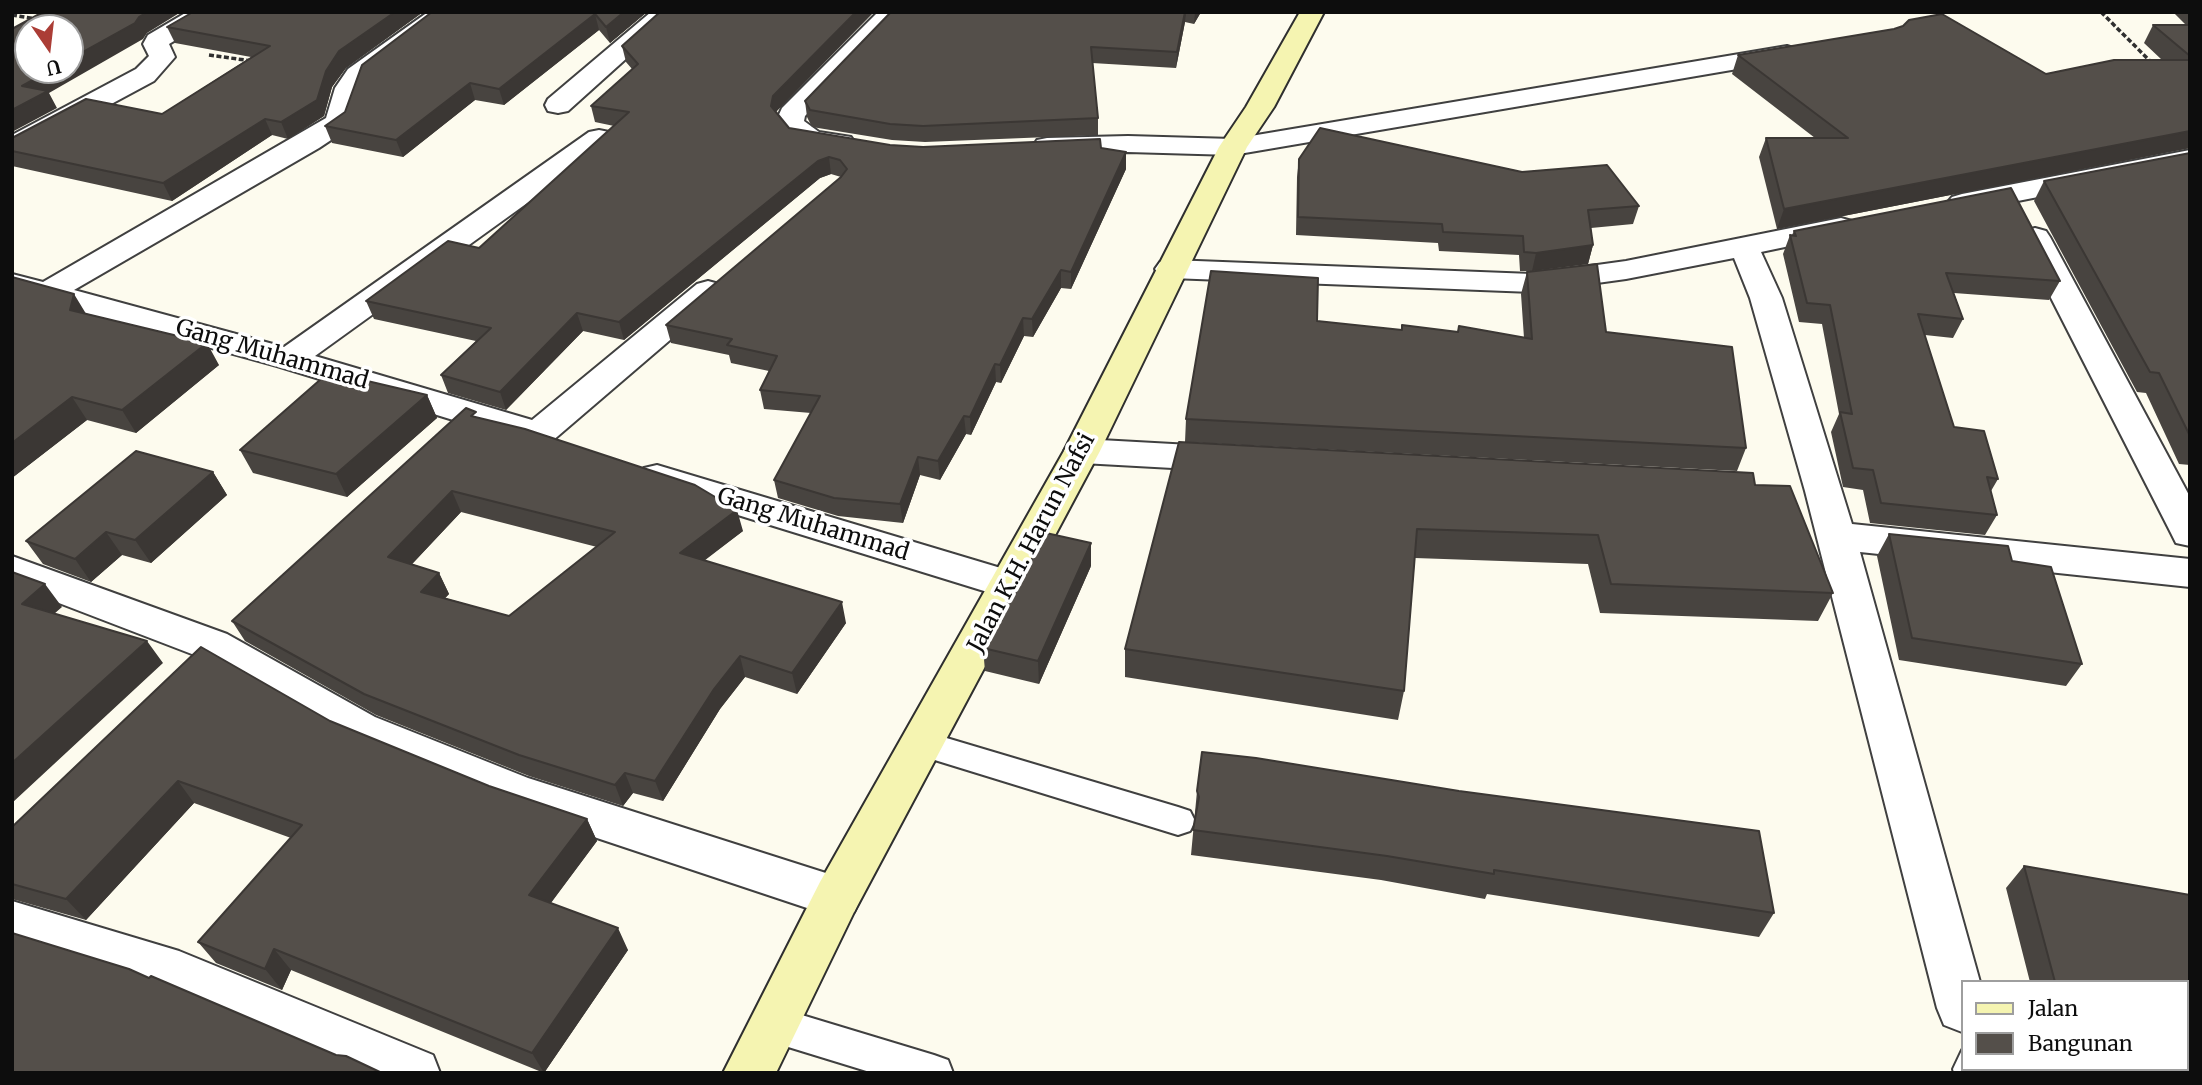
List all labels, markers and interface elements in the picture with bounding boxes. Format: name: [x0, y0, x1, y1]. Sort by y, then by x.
north arrow: [14, 14, 84, 84]
text: U: [44, 54, 63, 81]
street label: Gang Muhammad: [172, 314, 372, 396]
street label: Jalan K.H. Harun Nafsi: [962, 429, 1102, 657]
street label: Gang Muhammad: [714, 483, 912, 567]
legend: [1960, 980, 2188, 1071]
text: Jalan: [2028, 995, 2078, 1022]
text: Bangunan: [2028, 1030, 2133, 1057]

